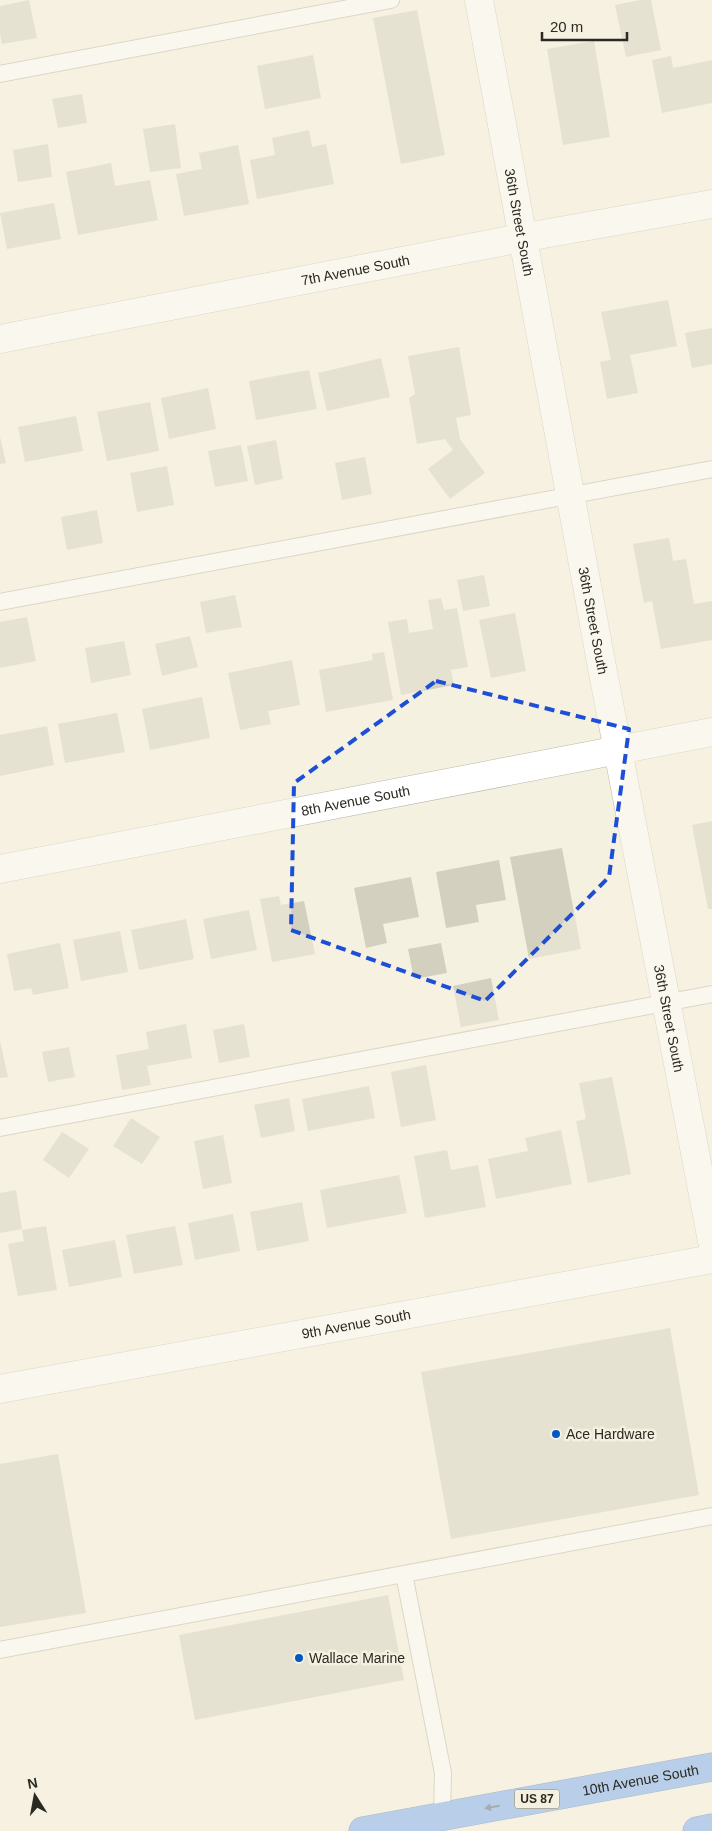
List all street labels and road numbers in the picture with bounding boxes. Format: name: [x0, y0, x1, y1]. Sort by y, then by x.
street label: 36th Street South: [502, 167, 537, 277]
street label: 7th Avenue South: [300, 252, 411, 288]
street label: 36th Street South: [575, 565, 611, 676]
street label: 8th Avenue South: [300, 782, 411, 819]
street label: 36th Street South: [651, 963, 687, 1074]
street label: 9th Avenue South: [300, 1306, 412, 1342]
street label: 10th Avenue South: [581, 1762, 700, 1799]
road number: US 87: [514, 1790, 560, 1808]

